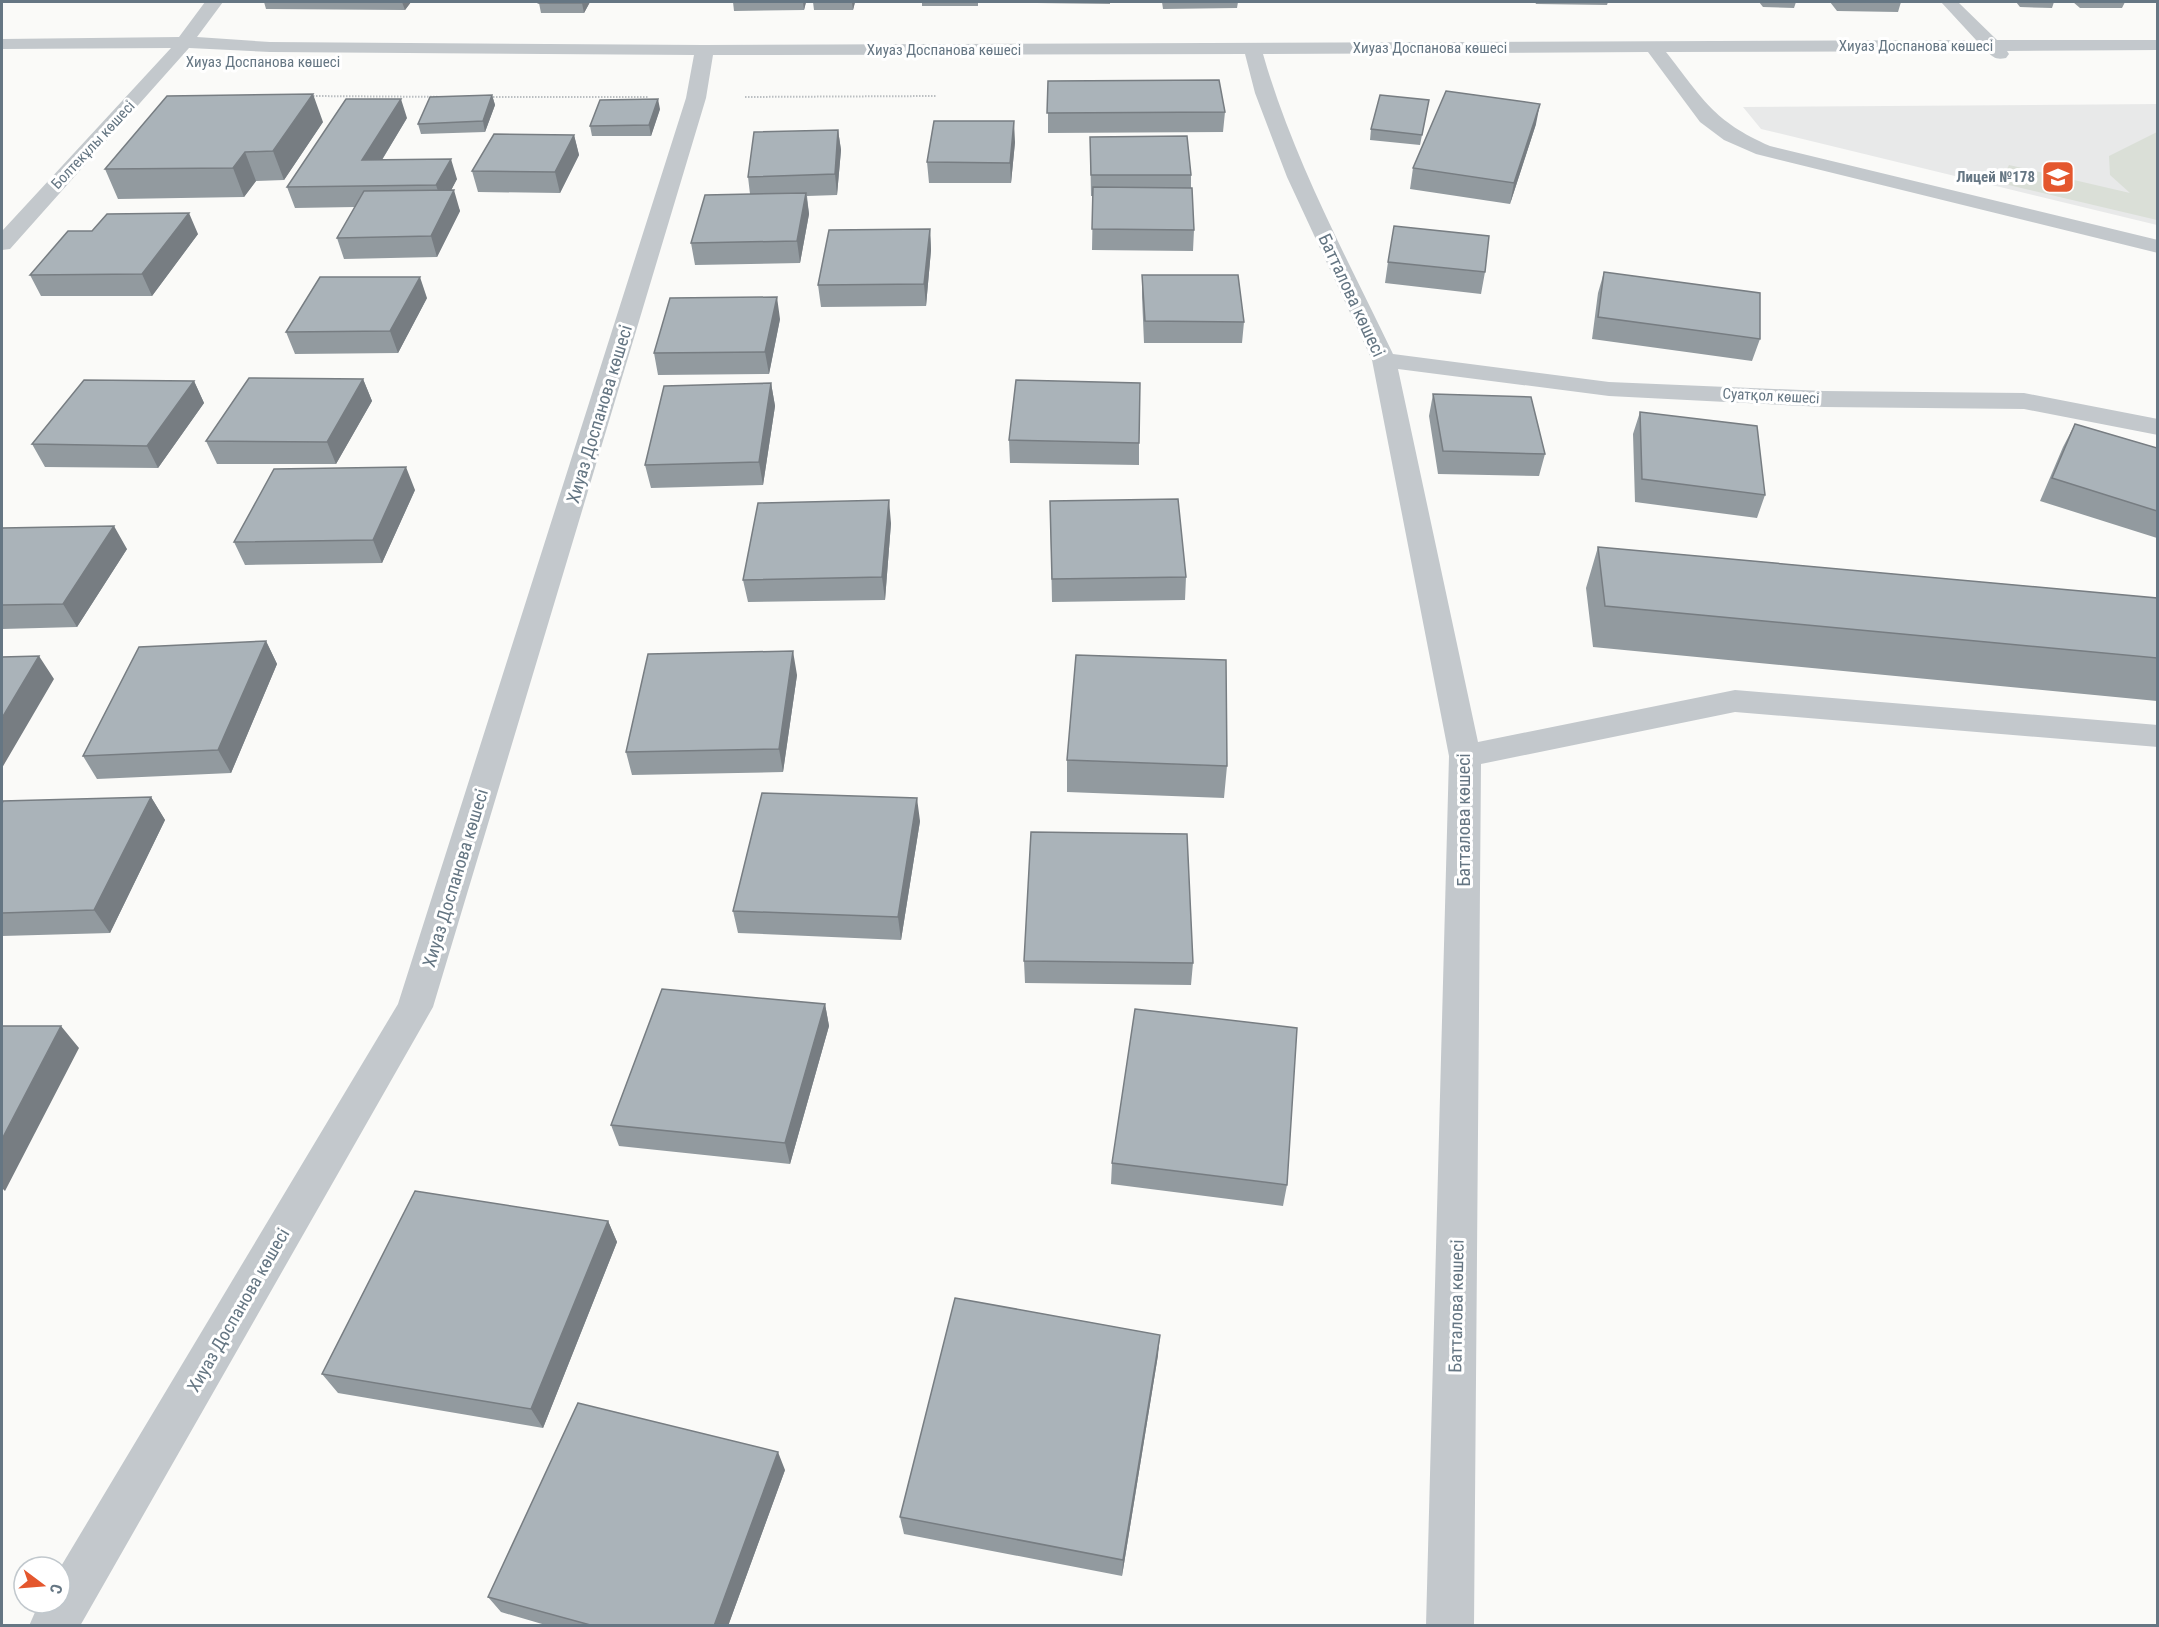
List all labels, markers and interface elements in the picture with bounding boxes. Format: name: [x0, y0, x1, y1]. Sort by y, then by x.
street label: Хиуаз Доспанова көшесі: [1839, 37, 1993, 55]
street label: Хиуаз Доспанова көшесі: [1353, 39, 1507, 57]
street label: Хиуаз Доспанова көшесі: [867, 41, 1021, 59]
street label: Хиуаз Доспанова көшесі: [186, 53, 340, 71]
street label: Болтекұлы көшесі: [48, 97, 138, 193]
school or university icon: Лицей №178: [2040, 159, 2076, 195]
place label: Лицей №178: [1956, 168, 2035, 186]
street label: Батталова көшесі: [1314, 230, 1390, 360]
street label: Хиуаз Доспанова көшесі: [562, 322, 636, 506]
street label: Суатқол көшесі: [1722, 384, 1820, 408]
street label: Батталова көшесі: [1453, 753, 1474, 887]
street label: Хиуаз Доспанова көшесі: [418, 786, 492, 970]
street label: Хиуаз Доспанова көшесі: [183, 1225, 293, 1395]
street label: Батталова көшесі: [1444, 1239, 1468, 1373]
north arrow: [12, 1555, 72, 1615]
text: С: [46, 1582, 66, 1596]

